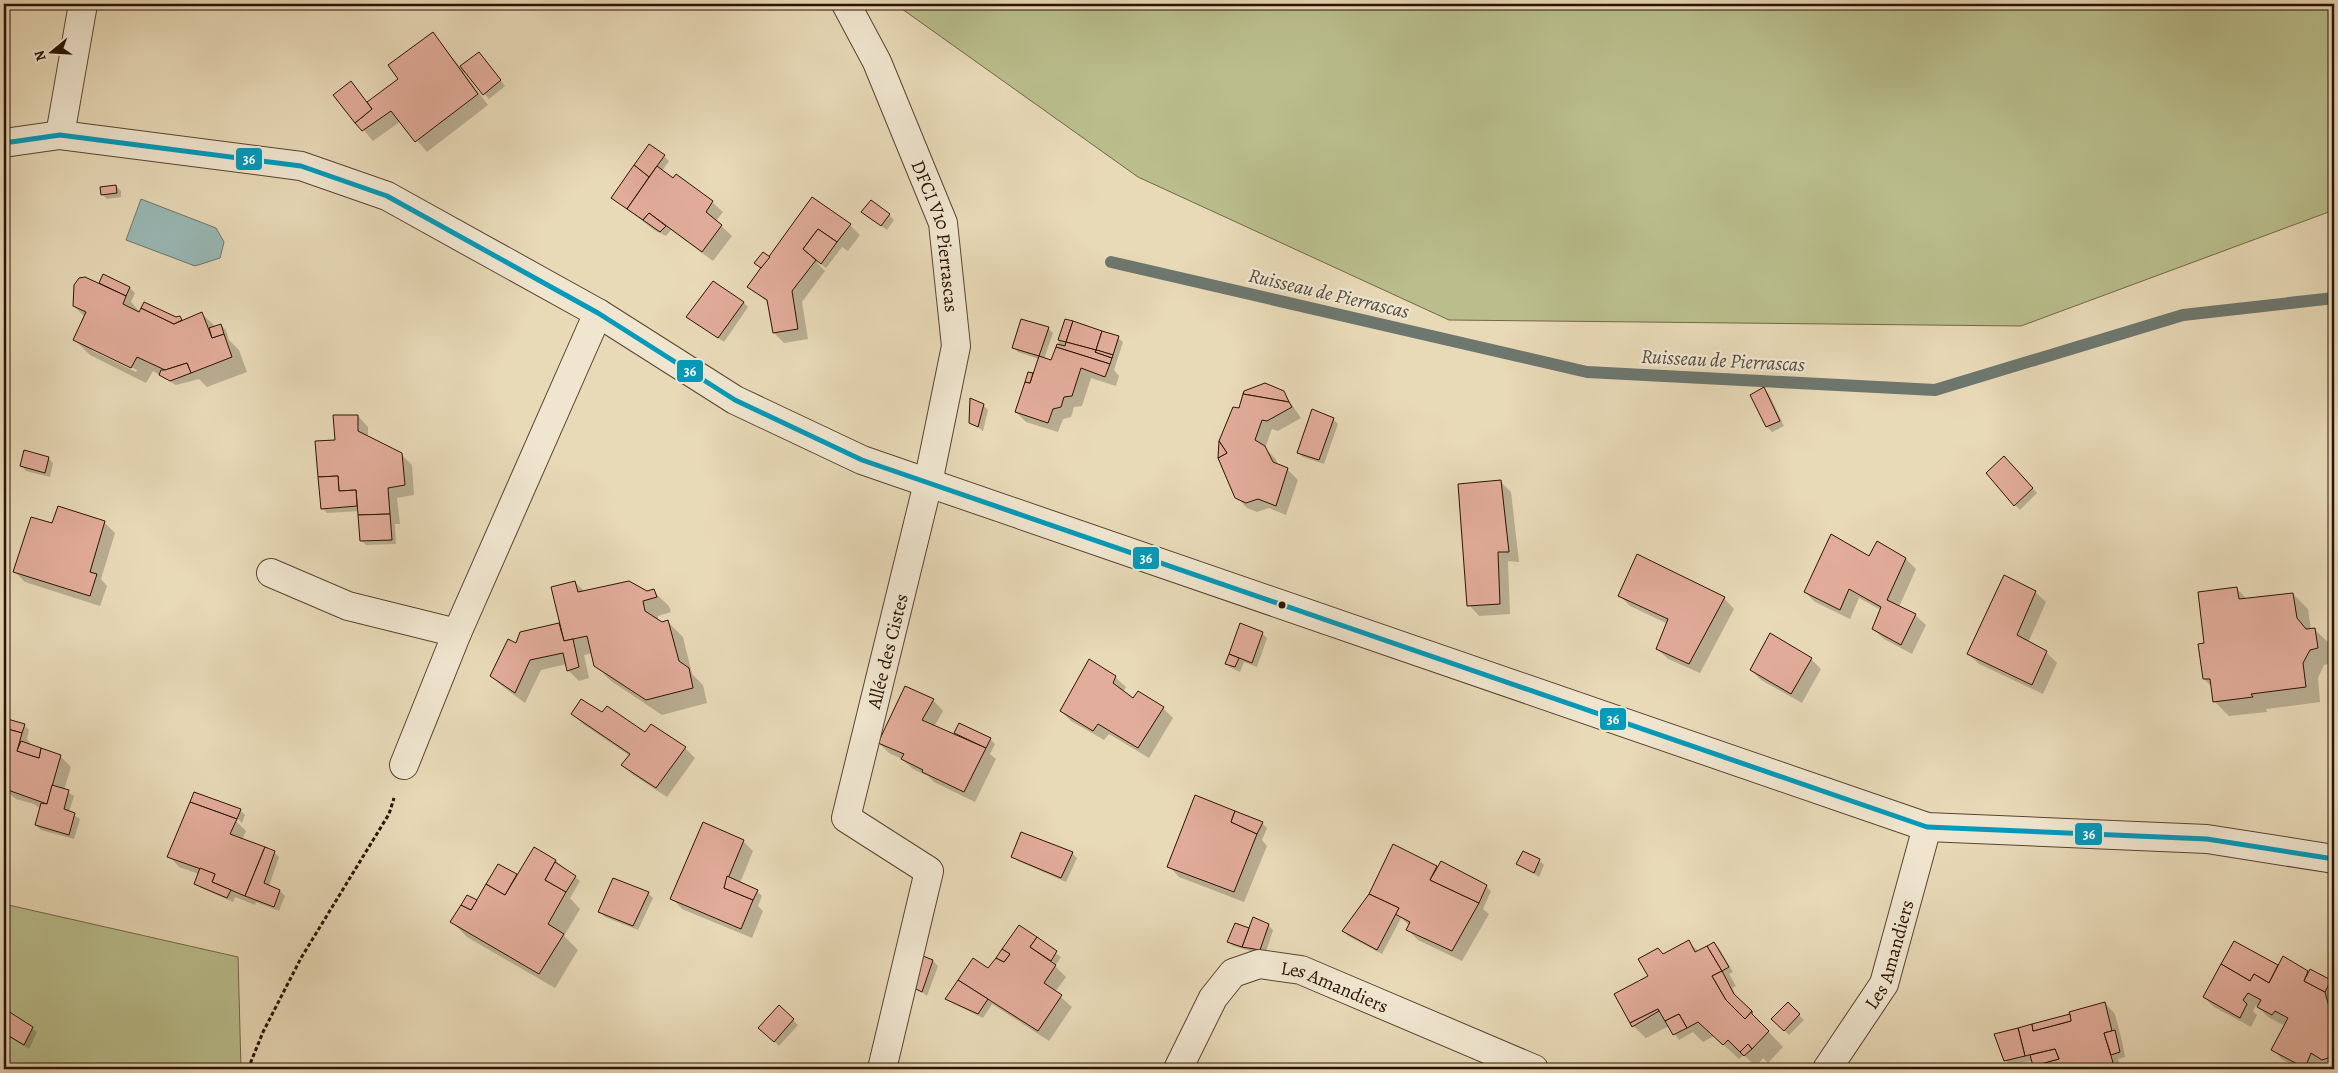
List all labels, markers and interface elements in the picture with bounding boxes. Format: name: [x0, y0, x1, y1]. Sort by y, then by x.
north arrow: [28, 28, 78, 78]
text: N: [30, 48, 51, 64]
line badge: 36: [235, 147, 263, 171]
text: 36: [243, 150, 256, 169]
street label: DFCI V10 Pierrascas: [905, 156, 964, 314]
water label: Ruisseau de Pierrascas: [1246, 262, 1412, 325]
water label: Ruisseau de Pierrascas: [1640, 343, 1806, 378]
line badge: 36: [676, 359, 704, 383]
text: 36: [684, 362, 697, 381]
line badge: 36: [1132, 546, 1160, 570]
text: 36: [1140, 549, 1153, 568]
street label: Allée des Cistes: [861, 591, 915, 713]
unlabelled marker: [1277, 600, 1287, 610]
line badge: 36: [1599, 707, 1627, 731]
text: 36: [1607, 710, 1620, 729]
line badge: 36: [2074, 822, 2103, 846]
text: 36: [2083, 825, 2096, 844]
street label: Les Amandiers: [1859, 897, 1920, 1015]
street label: Les Amandiers: [1279, 955, 1392, 1020]

